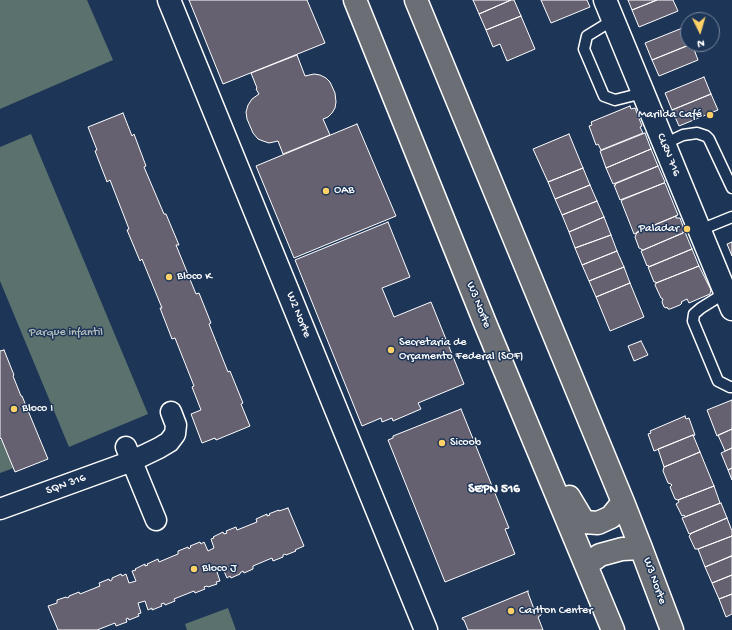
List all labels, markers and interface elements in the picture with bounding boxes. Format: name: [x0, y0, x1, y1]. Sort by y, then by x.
north arrow: [680, 12, 720, 52]
text: N: [697, 37, 705, 49]
place label: Marilda Café: [638, 108, 702, 122]
marker: Marilda Café: [705, 110, 715, 120]
street label: CLRN 716: [653, 131, 683, 179]
place label: OAB: [334, 184, 354, 198]
marker: OAB: [321, 186, 331, 196]
place label: Paladar: [638, 222, 679, 236]
marker: Paladar: [682, 224, 692, 234]
place label: Bloco K: [177, 270, 212, 284]
marker: Bloco K: [164, 272, 174, 282]
street label: W3 Norte: [462, 280, 494, 330]
street label: W2 Norte: [282, 290, 314, 340]
park label: Parque infantil: [29, 326, 103, 340]
place label: Secretaria de Orçamento Federal (SOF): [399, 336, 523, 364]
marker: Secretaria de Orçamento Federal (SOF): [386, 345, 396, 355]
place label: Bloco I: [22, 402, 53, 416]
marker: Bloco I: [9, 404, 19, 414]
place label: Sicoob: [450, 436, 481, 450]
marker: Sicoob: [437, 438, 447, 448]
street label: SQN 316: [44, 471, 88, 499]
district label: SEPN 516: [468, 482, 520, 498]
street label: W3 Norte: [639, 556, 669, 606]
place label: Bloco J: [202, 562, 237, 576]
marker: Bloco J: [189, 564, 199, 574]
place label: Carlton Center: [519, 604, 592, 618]
marker: Carlton Center: [506, 606, 516, 616]

